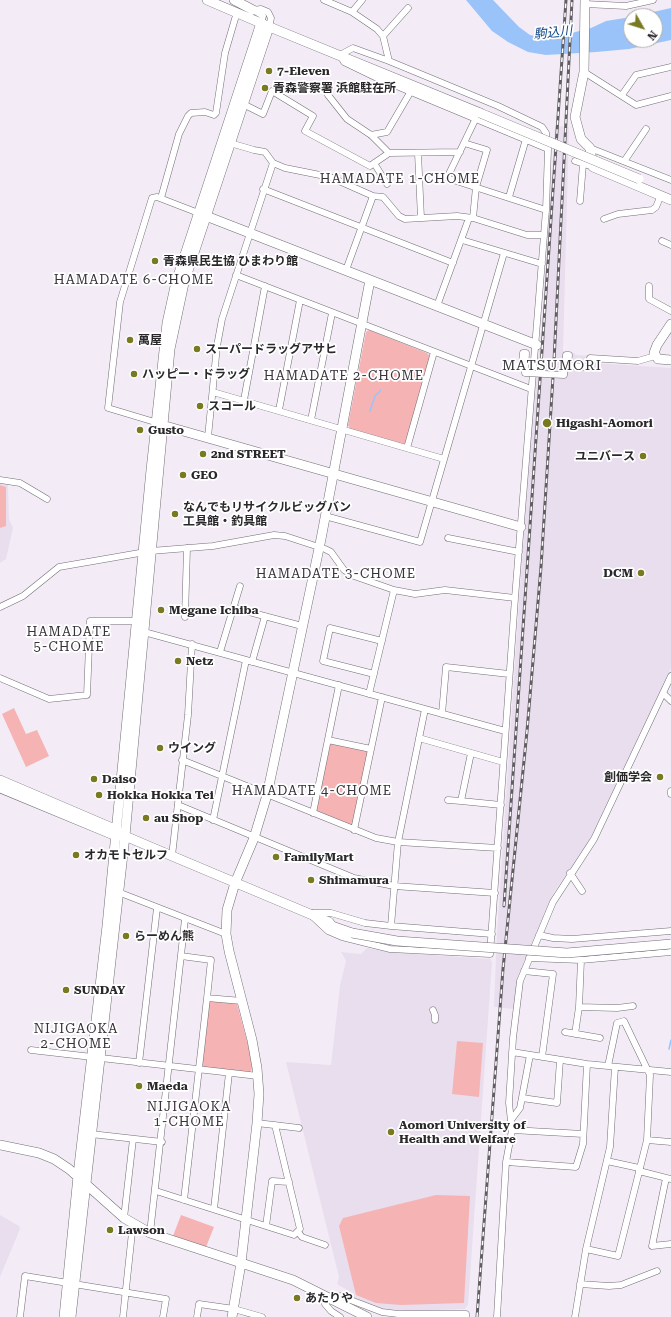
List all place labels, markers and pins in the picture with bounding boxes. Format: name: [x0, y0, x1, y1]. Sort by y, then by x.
place label: 7-Eleven: [277, 64, 330, 78]
marker: 7-Eleven: [264, 66, 274, 76]
place label: 青森警察署 浜館駐在所: [273, 81, 396, 95]
marker: 青森警察署 浜館駐在所: [260, 83, 270, 93]
place label: 青森県民生協 ひまわり館: [163, 254, 298, 268]
marker: 青森県民生協 ひまわり館: [150, 256, 160, 266]
place label: 萬屋: [138, 333, 162, 347]
marker: 萬屋: [125, 335, 135, 345]
place label: スーパードラッグアサヒ: [205, 342, 337, 356]
marker: スーパードラッグアサヒ: [192, 344, 202, 354]
place label: ハッピー・ドラッグ: [142, 367, 250, 381]
marker: ハッピー・ドラッグ: [129, 369, 139, 379]
place label: スコール: [208, 399, 256, 413]
marker: スコール: [195, 401, 205, 411]
place label: Higashi-Aomori: [556, 416, 653, 430]
marker: Higashi-Aomori: [541, 417, 553, 429]
place label: Gusto: [148, 423, 184, 437]
marker: Gusto: [135, 425, 145, 435]
place label: 2nd STREET: [211, 447, 286, 461]
marker: 2nd STREET: [198, 449, 208, 459]
place label: ユニバース: [575, 449, 635, 463]
marker: ユニバース: [638, 451, 648, 461]
place label: GEO: [191, 468, 218, 482]
marker: GEO: [178, 470, 188, 480]
place label: なんでもリサイクルビッグバン 工具館・釣具館: [183, 500, 351, 528]
marker: なんでもリサイクルビッグバン 工具館・釣具館: [170, 509, 180, 519]
place label: DCM: [603, 566, 633, 580]
marker: DCM: [636, 568, 646, 578]
place label: Megane Ichiba: [169, 603, 258, 617]
marker: Megane Ichiba: [156, 605, 166, 615]
place label: Netz: [186, 654, 213, 668]
marker: Netz: [173, 656, 183, 666]
place label: ウイング: [168, 741, 216, 755]
marker: ウイング: [155, 743, 165, 753]
place label: 創価学会: [604, 770, 652, 784]
place label: Daiso: [102, 772, 137, 786]
marker: 創価学会: [655, 772, 665, 782]
marker: Daiso: [89, 774, 99, 784]
place label: Hokka Hokka Tei: [107, 788, 214, 802]
marker: Hokka Hokka Tei: [94, 790, 104, 800]
place label: au Shop: [154, 811, 203, 825]
marker: au Shop: [141, 813, 151, 823]
place label: オカモトセルフ: [84, 848, 168, 862]
marker: オカモトセルフ: [71, 850, 81, 860]
place label: FamilyMart: [284, 850, 354, 864]
marker: FamilyMart: [271, 852, 281, 862]
place label: Shimamura: [319, 873, 389, 887]
marker: Shimamura: [306, 875, 316, 885]
place label: らーめん熊: [134, 929, 194, 943]
marker: らーめん熊: [121, 931, 131, 941]
place label: SUNDAY: [74, 983, 125, 997]
marker: SUNDAY: [61, 985, 71, 995]
place label: Maeda: [147, 1079, 188, 1093]
marker: Maeda: [134, 1081, 144, 1091]
place label: Aomori University of Health and Welfare: [399, 1118, 526, 1146]
marker: Aomori University of Health and Welfare: [386, 1127, 396, 1137]
place label: Lawson: [118, 1223, 165, 1237]
marker: Lawson: [105, 1225, 115, 1235]
place label: あたりや: [305, 1291, 353, 1305]
marker: あたりや: [292, 1293, 302, 1303]

